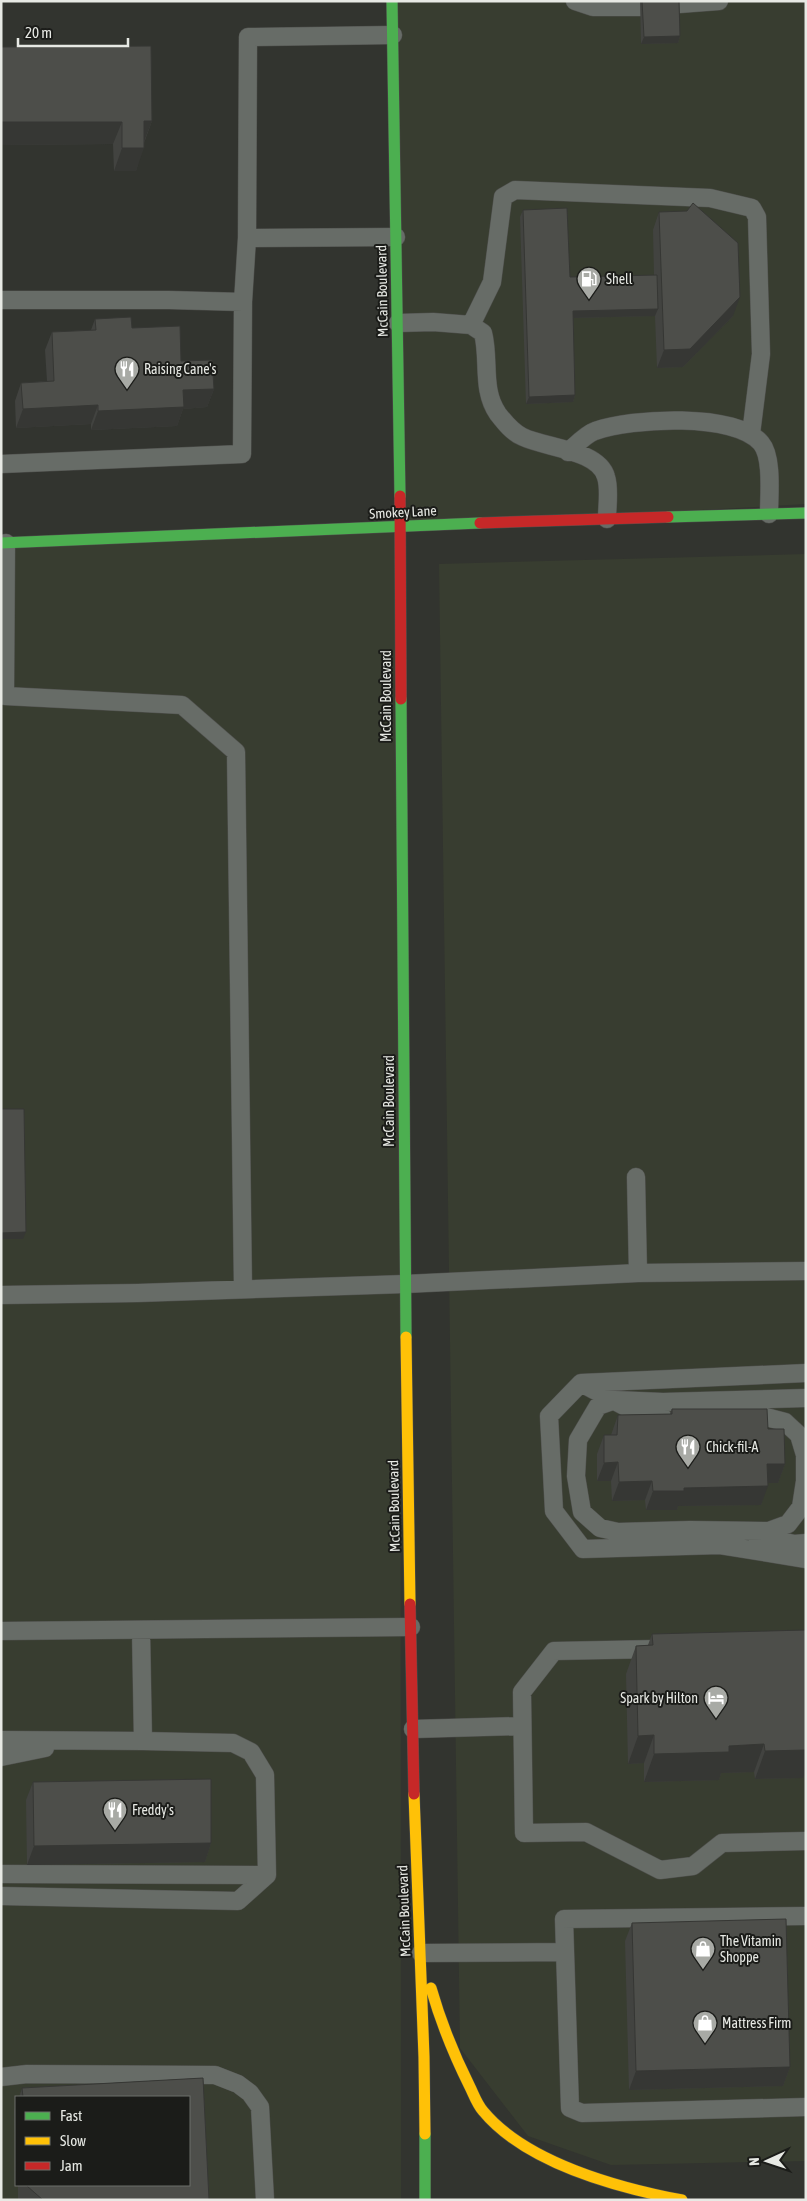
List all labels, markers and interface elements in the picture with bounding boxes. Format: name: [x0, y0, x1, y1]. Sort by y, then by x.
scale bar: [18, 15, 128, 47]
text: 20 m: [25, 24, 52, 41]
street label: McCain Boulevard: [373, 245, 391, 337]
fuel station icon: Shell: [576, 266, 602, 300]
place label: Shell: [606, 271, 633, 287]
restaurant icon: Raising Cane's: [114, 356, 140, 390]
place label: Raising Cane's: [144, 361, 216, 377]
street label: Smokey Lane: [369, 502, 437, 522]
street label: McCain Boulevard: [378, 650, 394, 742]
street label: McCain Boulevard: [381, 1055, 397, 1147]
restaurant icon: Chick-fil-A: [675, 1434, 701, 1468]
place label: Chick-fil-A: [706, 1439, 758, 1455]
street label: McCain Boulevard: [385, 1460, 403, 1552]
hotel icon: Spark by Hilton: [703, 1685, 729, 1719]
place label: Spark by Hilton: [620, 1690, 698, 1706]
restaurant icon: Freddy's: [102, 1797, 128, 1831]
place label: Freddy's: [132, 1802, 174, 1818]
street label: McCain Boulevard: [394, 1865, 414, 1957]
place label: The Vitamin Shoppe: [720, 1933, 782, 1965]
shop icon: The Vitamin Shoppe: [690, 1936, 716, 1970]
shop icon: Mattress Firm: [692, 2010, 718, 2044]
place label: Mattress Firm: [722, 2015, 791, 2031]
legend: [15, 2096, 190, 2186]
text: Fast: [60, 2107, 82, 2124]
text: Slow: [60, 2132, 86, 2149]
north arrow: [742, 2136, 792, 2186]
text: Jam: [60, 2157, 83, 2174]
text: N: [746, 2157, 762, 2166]

